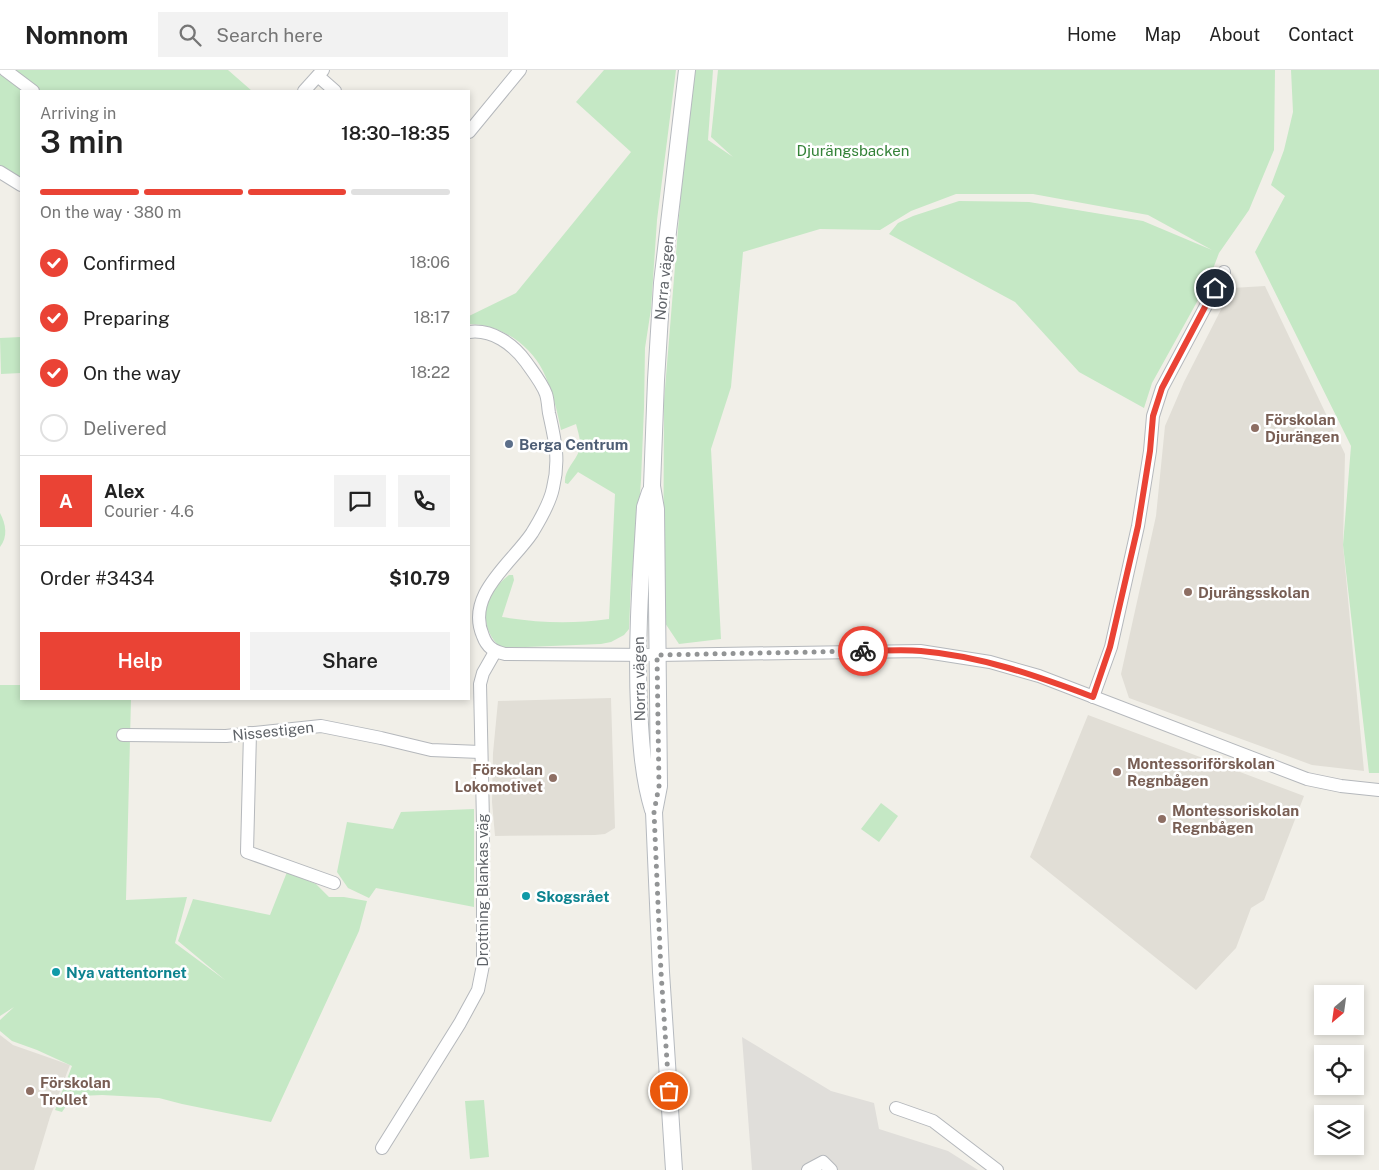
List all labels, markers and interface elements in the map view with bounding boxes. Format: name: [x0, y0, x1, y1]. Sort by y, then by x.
search box: [158, 12, 508, 57]
text: Nomnom: [25, 21, 128, 49]
icon: search: [176, 21, 204, 49]
text: Search here: [216, 24, 323, 46]
text: Home: [1067, 24, 1117, 45]
text: Map: [1145, 24, 1181, 45]
text: About: [1209, 24, 1260, 45]
text: Contact: [1288, 24, 1354, 45]
text: Arriving in: [40, 104, 116, 123]
text: 18:30–18:35: [341, 122, 450, 144]
text: 3 min: [40, 123, 124, 160]
park label: Djurängsbacken: [797, 142, 909, 159]
text: On the way · 380 m: [40, 203, 181, 222]
street label: Norra vägen: [651, 235, 677, 321]
icon: check: [40, 249, 68, 277]
text: Confirmed: [83, 252, 176, 274]
text: 18:06: [410, 253, 450, 272]
pin: [1194, 267, 1236, 309]
icon: home: [1201, 274, 1229, 302]
icon: check: [40, 304, 68, 332]
text: Preparing: [83, 307, 170, 329]
text: 18:17: [413, 308, 450, 327]
icon: check: [40, 359, 68, 387]
text: On the way: [83, 362, 181, 384]
text: 18:22: [410, 363, 450, 382]
place label: Förskolan Djurängen: [1265, 411, 1339, 445]
text: Delivered: [83, 417, 167, 439]
marker: Förskolan Djurängen: [1249, 422, 1261, 434]
place label: Berga Centrum: [519, 436, 628, 453]
marker: Berga Centrum: [503, 438, 515, 450]
button: chat: [334, 475, 386, 527]
button: phone: [398, 475, 450, 527]
text: Alex: [104, 480, 145, 502]
text: A: [59, 490, 73, 512]
text: Courier · 4.6: [104, 502, 194, 521]
text: Order #3434: [40, 567, 154, 589]
text: $10.79: [389, 567, 450, 589]
place label: Djurängsskolan: [1198, 584, 1310, 601]
marker: Djurängsskolan: [1182, 586, 1194, 598]
courier: [838, 626, 888, 676]
button: Help: [40, 632, 240, 690]
button: Share: [250, 632, 450, 690]
street label: Norra vägen: [630, 636, 648, 722]
icon: bike: [849, 637, 877, 665]
street label: Nissestigen: [231, 718, 315, 744]
place label: Montessoriförskolan Regnbågen: [1127, 755, 1275, 789]
place label: Förskolan Lokomotivet: [455, 761, 543, 795]
marker: Montessoriförskolan Regnbågen: [1111, 766, 1123, 778]
marker: Förskolan Lokomotivet: [547, 772, 559, 784]
place label: Montessoriskolan Regnbågen: [1172, 802, 1299, 836]
street label: Drottning Blankas väg: [474, 813, 491, 967]
marker: Montessoriskolan Regnbågen: [1156, 813, 1168, 825]
place label: Skogsrået: [536, 888, 610, 905]
marker: Skogsrået: [520, 890, 532, 902]
place label: Nya vattentornet: [66, 964, 187, 981]
marker: Nya vattentornet: [50, 966, 62, 978]
north arrow: [1314, 985, 1364, 1035]
map controls: [1314, 985, 1364, 1155]
button: locate: [1314, 1045, 1364, 1095]
pin: [648, 1070, 690, 1112]
place label: Förskolan Trollet: [40, 1074, 111, 1108]
icon: bag: [655, 1077, 683, 1105]
marker: Förskolan Trollet: [24, 1085, 36, 1097]
button: layers: [1314, 1105, 1364, 1155]

